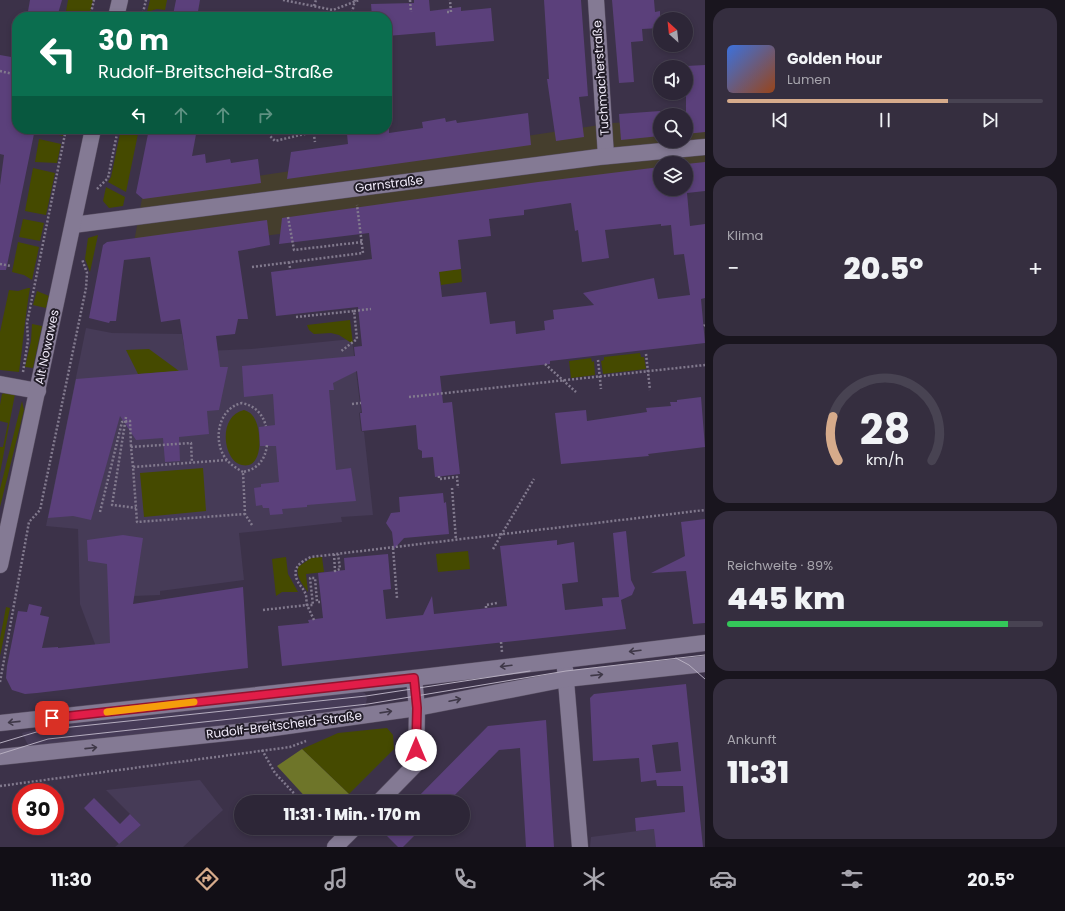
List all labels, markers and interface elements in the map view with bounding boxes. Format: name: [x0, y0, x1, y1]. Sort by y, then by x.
north arrow: [653, 12, 693, 52]
map controls: [653, 12, 693, 196]
street label: Tuchmacherstraße: [588, 20, 613, 136]
text: 30 m: [98, 21, 169, 60]
icon: left: [32, 28, 84, 80]
text: Golden Hour: [787, 48, 882, 69]
text: Rudolf-Breitscheid-Straße: [98, 59, 333, 84]
button: sound: [653, 60, 693, 100]
text: Lumen: [787, 70, 831, 89]
icon: left: [128, 104, 150, 126]
icon: ahead: [170, 104, 192, 126]
icon: ahead: [212, 104, 234, 126]
icon: right: [254, 104, 276, 126]
button: search: [653, 108, 693, 148]
icon: previous: [769, 109, 791, 131]
icon: pause: [874, 109, 896, 131]
icon: next: [979, 109, 1001, 131]
button: layers: [653, 156, 693, 196]
street label: Garnstraße: [354, 171, 424, 196]
text: Klima: [727, 226, 763, 245]
text: 20.5°: [844, 247, 923, 290]
text: −: [727, 253, 739, 284]
text: +: [1028, 253, 1043, 284]
street label: Alt Nowawes: [30, 308, 63, 386]
text: 28: [860, 400, 910, 459]
text: km/h: [866, 450, 904, 470]
text: Reichweite · 89%: [727, 556, 833, 575]
text: 445 km: [727, 577, 845, 620]
one-way arrow: [629, 647, 642, 655]
one-way arrow: [500, 662, 513, 670]
one-way arrow: [590, 672, 603, 679]
one-way arrow: [448, 695, 461, 703]
pin: [35, 701, 69, 735]
icon: arrive: [41, 707, 63, 729]
street label: Rudolf-Breitscheid-Straße: [205, 707, 363, 742]
one-way arrow: [379, 708, 392, 716]
one-way arrow: [8, 718, 21, 726]
position arrow: [395, 729, 437, 771]
text: Ankunft: [727, 730, 776, 749]
one-way arrow: [84, 744, 97, 752]
text: 11:31: [727, 751, 789, 794]
speed limit sign: 30: [12, 783, 64, 835]
text: 11:31 · 1 Min. · 170 m: [284, 804, 420, 825]
icon: directions: [193, 865, 221, 893]
icon: music: [322, 865, 350, 893]
icon: phone: [451, 865, 479, 893]
icon: climate: [580, 865, 608, 893]
icon: car: [709, 865, 737, 893]
icon: filters: [838, 865, 866, 893]
text: 11:30: [51, 867, 92, 892]
text: 20.5°: [967, 867, 1014, 892]

